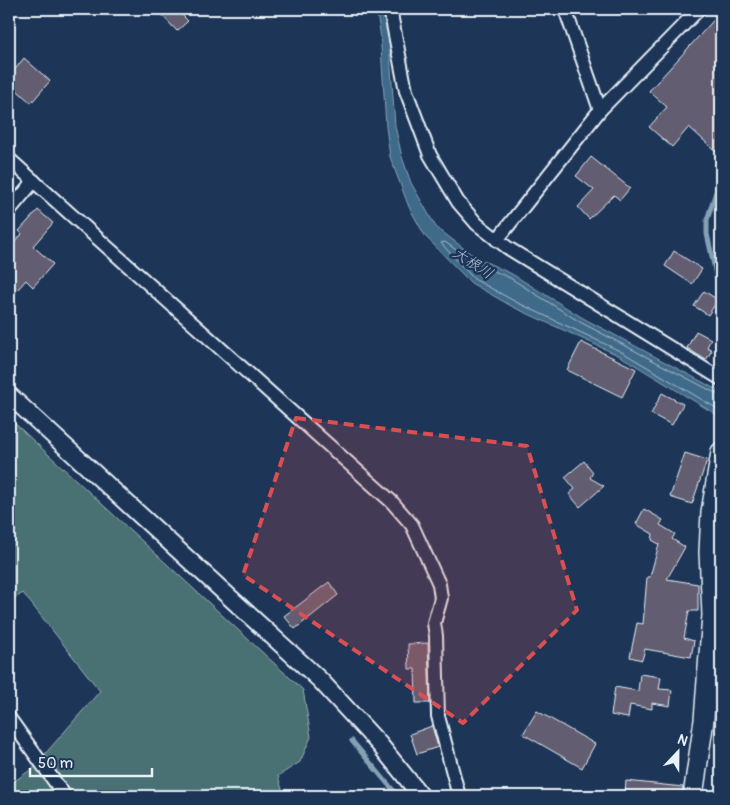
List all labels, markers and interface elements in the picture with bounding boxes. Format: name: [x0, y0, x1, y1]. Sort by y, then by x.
water label: 大根川: [449, 243, 497, 284]
north arrow: [652, 728, 702, 778]
text: N: [675, 731, 690, 750]
scale bar: [30, 745, 152, 777]
text: 50 m: [38, 754, 73, 773]

